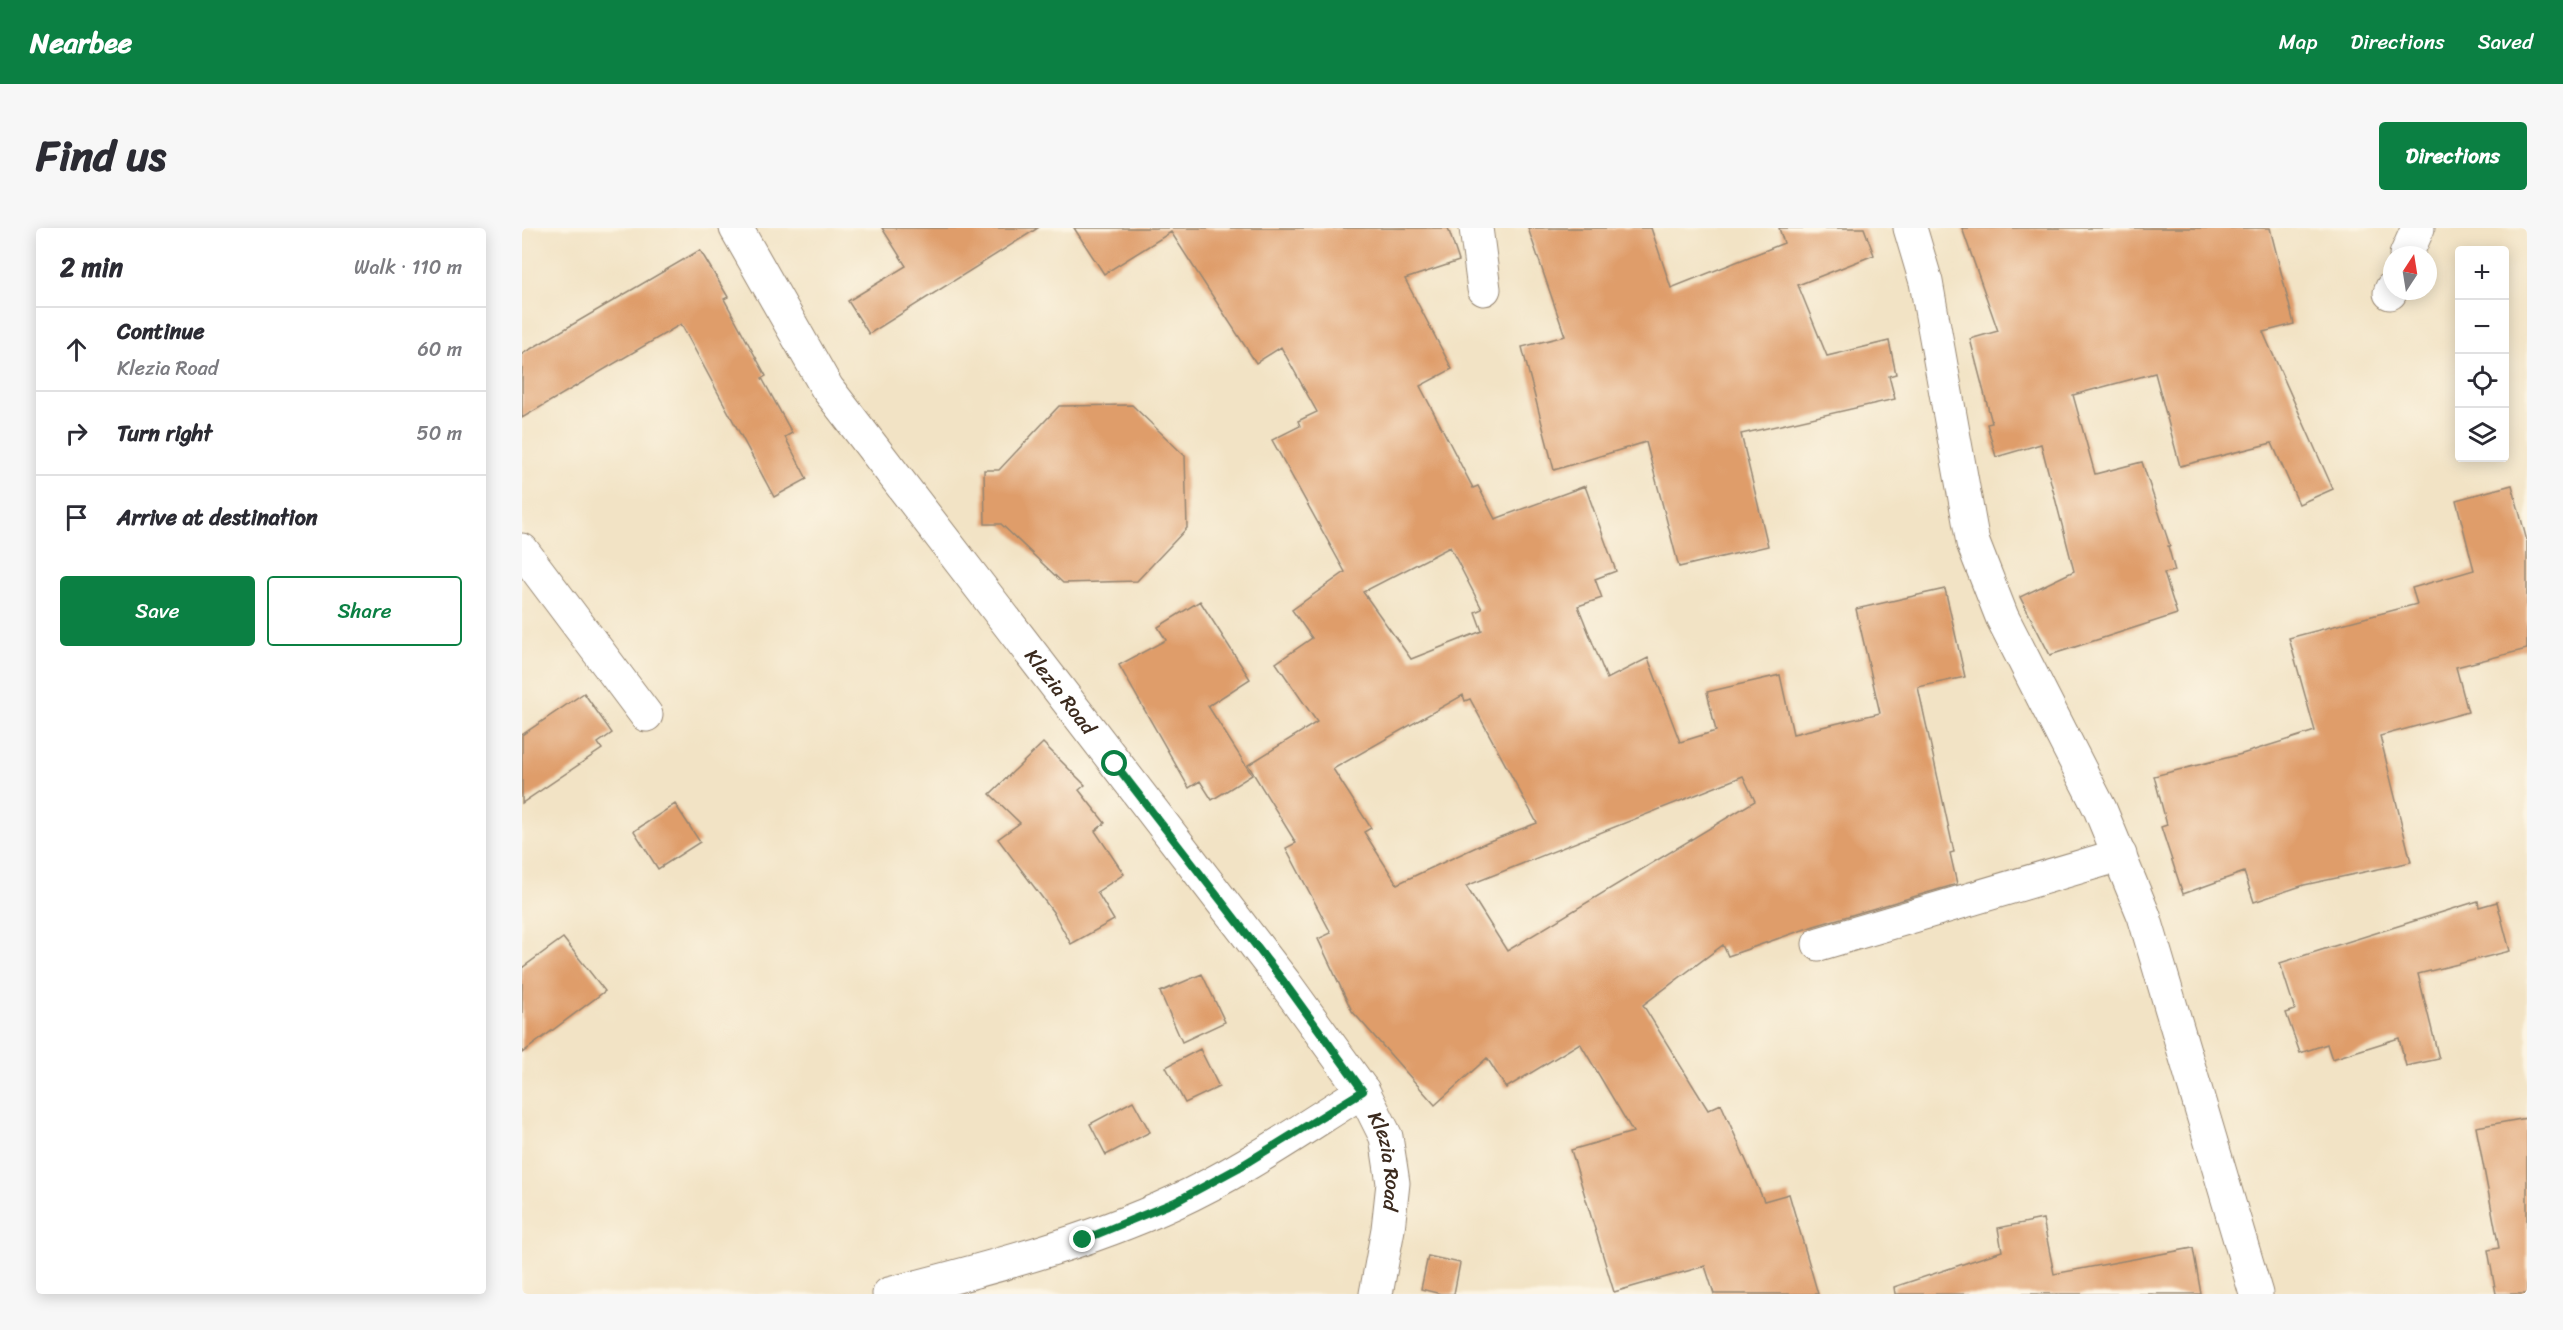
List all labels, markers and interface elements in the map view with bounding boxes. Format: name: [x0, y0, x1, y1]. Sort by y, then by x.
text: Nearbee: [30, 18, 132, 67]
text: Map: [2279, 23, 2317, 61]
text: Directions: [2350, 23, 2445, 61]
text: Saved: [2478, 23, 2533, 61]
text: Find us: [36, 119, 166, 193]
button: Directions: [2379, 122, 2527, 190]
text: 2 min: [60, 244, 123, 290]
north arrow: [2383, 246, 2437, 300]
map controls: [2455, 246, 2509, 462]
button: +: [2455, 246, 2509, 300]
text: Walk · 110 m: [354, 250, 462, 285]
button: −: [2455, 300, 2509, 354]
text: Continue: [117, 312, 205, 351]
text: 60 m: [417, 332, 462, 367]
icon: ahead: [60, 333, 93, 366]
text: Klezia Road: [117, 351, 218, 386]
button: locate: [2455, 354, 2509, 408]
button: layers: [2455, 408, 2509, 462]
text: Turn right: [117, 414, 212, 453]
text: 50 m: [417, 416, 462, 451]
icon: right: [60, 417, 93, 450]
text: Arrive at destination: [117, 498, 318, 537]
icon: arrive: [60, 501, 93, 534]
button: Save: [60, 576, 255, 646]
button: Share: [267, 576, 462, 646]
street label: Klezia Road: [1016, 641, 1106, 743]
route start: [1101, 750, 1127, 776]
street label: Klezia Road: [1358, 1105, 1411, 1214]
route end: [1069, 1226, 1095, 1252]

